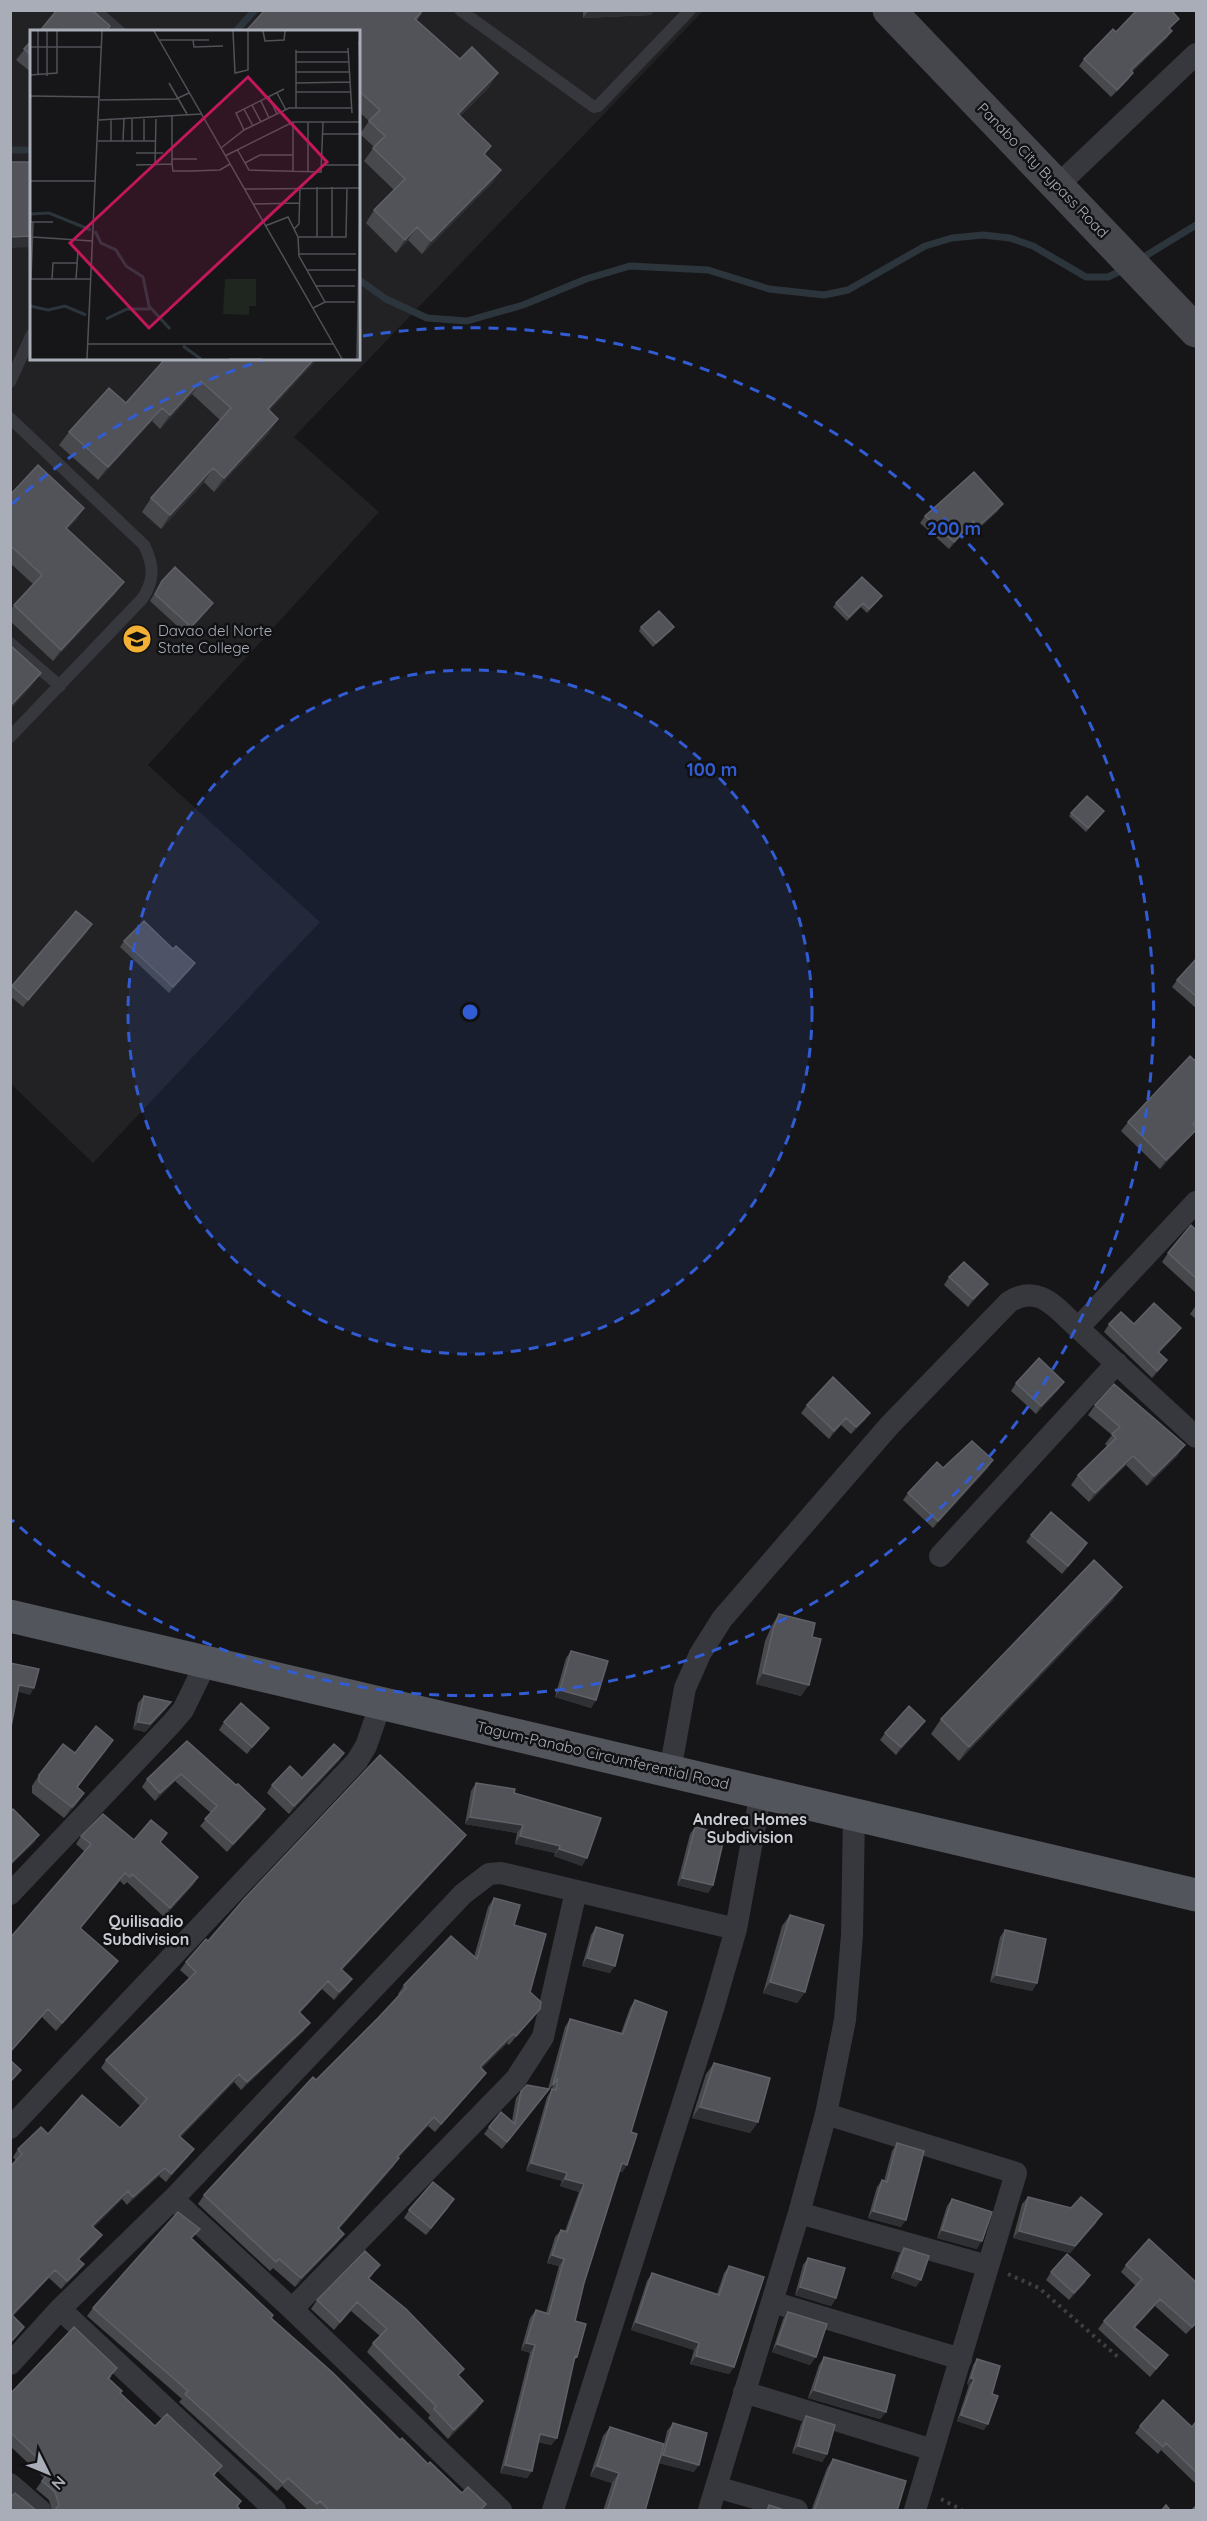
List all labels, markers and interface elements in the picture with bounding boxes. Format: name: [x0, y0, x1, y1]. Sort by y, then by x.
inset map: [30, 30, 360, 360]
street label: Panabo City Bypass Road: [973, 98, 1113, 242]
text: 200 m: [927, 517, 981, 540]
place label: Davao del Norte State College: [158, 621, 272, 657]
school or university icon: Davao del Norte State College: [121, 623, 153, 655]
text: 100 m: [687, 758, 737, 781]
centre of rings: [460, 1002, 480, 1022]
street label: Tagum-Panabo Circumferential Road: [475, 1717, 731, 1793]
district label: Andrea Homes Subdivision: [693, 1809, 807, 1847]
district label: Quilisadio Subdivision: [103, 1911, 189, 1949]
north arrow: [18, 2443, 78, 2503]
text: N: [48, 2472, 70, 2494]

